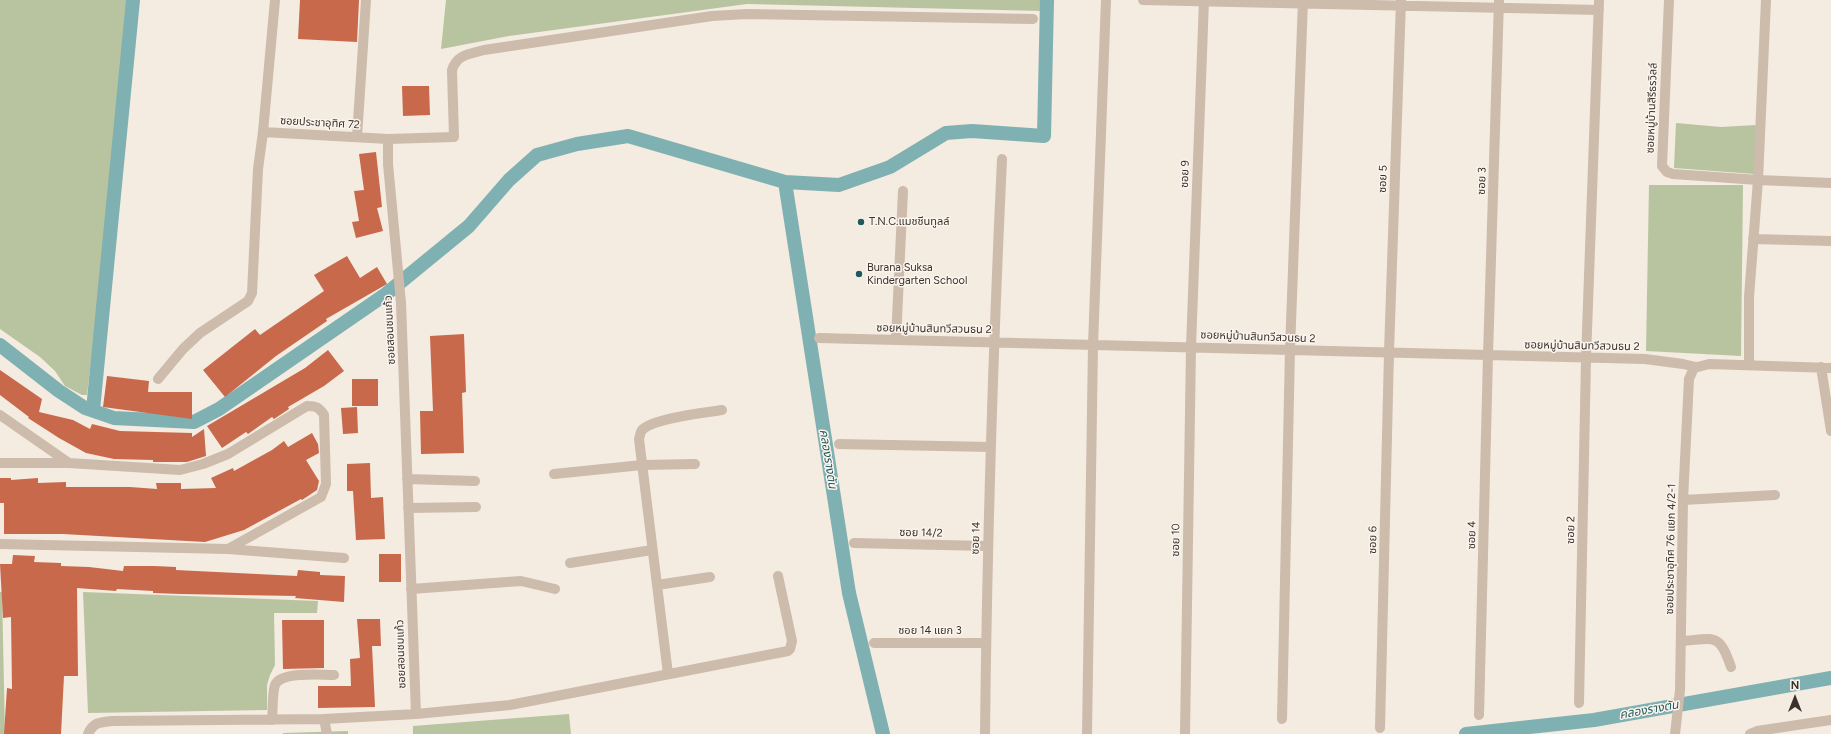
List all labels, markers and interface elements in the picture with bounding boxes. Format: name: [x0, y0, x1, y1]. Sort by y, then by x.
street label: ซอยหมู่บ้านสิรีธรวิลล์: [1644, 62, 1660, 154]
street label: ซอยประชาอุทิศ 72: [280, 114, 360, 132]
street label: ซอย 9: [1178, 160, 1192, 188]
street label: ซอย 5: [1376, 165, 1390, 193]
street label: ซอย 3: [1475, 167, 1489, 195]
place label: T.N.C.แมชชีนทูลล์: [869, 215, 949, 229]
marker: T.N.C.แมชชีนทูลล์: [856, 217, 866, 227]
place label: Burana Suksa Kindergarten School: [867, 261, 967, 287]
marker: Burana Suksa Kindergarten School: [854, 269, 864, 279]
street label: ซอยสอนชมแก้ว: [382, 295, 398, 365]
street label: ซอยหมู่บ้านสินทวีสวนธน 2: [876, 321, 992, 337]
street label: ซอยหมู่บ้านสินทวีสวนธน 2: [1200, 328, 1316, 346]
street label: ซอยหมู่บ้านสินทวีสวนธน 2: [1524, 338, 1640, 354]
water label: คลองรางตัน: [816, 428, 840, 490]
street label: ซอยประชาอุทิศ 76 แยก 4/2-1: [1663, 483, 1679, 615]
street label: ซอย 2: [1564, 516, 1578, 544]
street label: ซอย 14: [969, 521, 983, 555]
street label: ซอย 4: [1465, 521, 1479, 549]
street label: ซอย 10: [1169, 523, 1183, 557]
street label: ซอย 14/2: [899, 526, 943, 540]
street label: ซอย 6: [1366, 526, 1380, 554]
street label: ซอยสอนชมแก้ว: [393, 619, 409, 689]
street label: ซอย 14 แยก 3: [898, 624, 962, 638]
north arrow: [1775, 678, 1815, 718]
text: N: [1791, 679, 1799, 692]
water label: คลองรางตัน: [1618, 698, 1680, 722]

